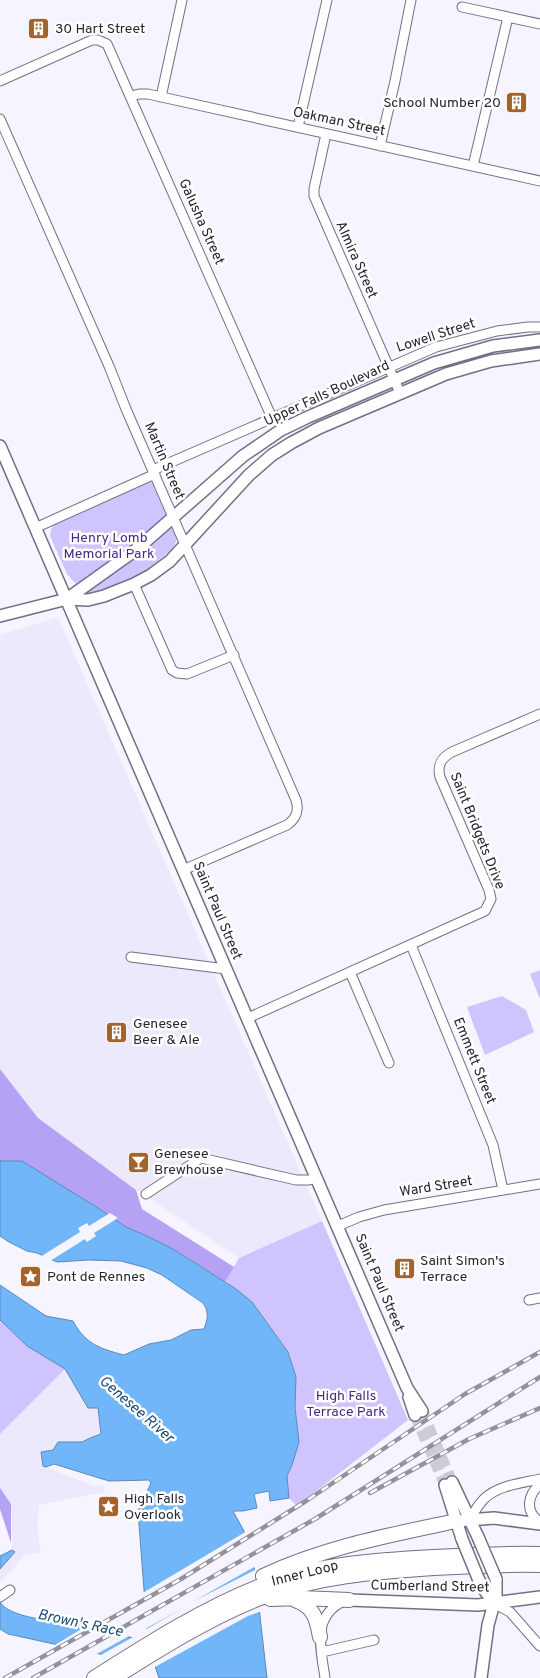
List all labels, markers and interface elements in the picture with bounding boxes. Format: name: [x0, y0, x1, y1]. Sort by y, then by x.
building icon: 30 Hart Street: [27, 17, 51, 41]
place label: 30 Hart Street: [55, 21, 145, 38]
building icon: School Number 20: [505, 91, 529, 115]
place label: School Number 20: [383, 95, 501, 112]
street label: Oakman Street: [291, 104, 387, 140]
street label: Galusha Street: [174, 176, 228, 268]
street label: Almira Street: [331, 219, 381, 301]
street label: Lowell Street: [394, 315, 478, 357]
street label: Upper Falls Boulevard: [261, 357, 393, 431]
street label: Martin Street: [140, 420, 188, 502]
park label: Henry Lomb Memorial Park: [64, 530, 154, 563]
street label: Saint Bridgets Drive: [446, 770, 508, 892]
street label: Saint Paul Street: [189, 859, 245, 963]
street label: Emmett Street: [449, 1015, 499, 1107]
place label: Genesee Beer & Ale: [133, 1016, 199, 1049]
building icon: Genesee Beer & Ale: [105, 1020, 129, 1044]
place label: Genesee Brewhouse: [154, 1146, 223, 1179]
bar icon: Genesee Brewhouse: [126, 1150, 150, 1174]
street label: Ward Street: [398, 1173, 474, 1201]
street label: Saint Paul Street: [351, 1231, 407, 1335]
place label: Saint Simon's Terrace: [420, 1253, 505, 1286]
building icon: Saint Simon's Terrace: [392, 1257, 416, 1281]
place icon: Pont de Rennes: [19, 1265, 43, 1289]
place label: Pont de Rennes: [47, 1269, 145, 1286]
water label: Genesee River: [95, 1372, 178, 1449]
park label: High Falls Terrace Park: [306, 1388, 386, 1421]
place label: High Falls Overlook: [124, 1491, 184, 1524]
place icon: High Falls Overlook: [96, 1495, 120, 1519]
street label: Inner Loop: [270, 1558, 340, 1590]
street label: Cumberland Street: [370, 1577, 490, 1597]
water label: Brown's Race: [36, 1606, 125, 1642]

